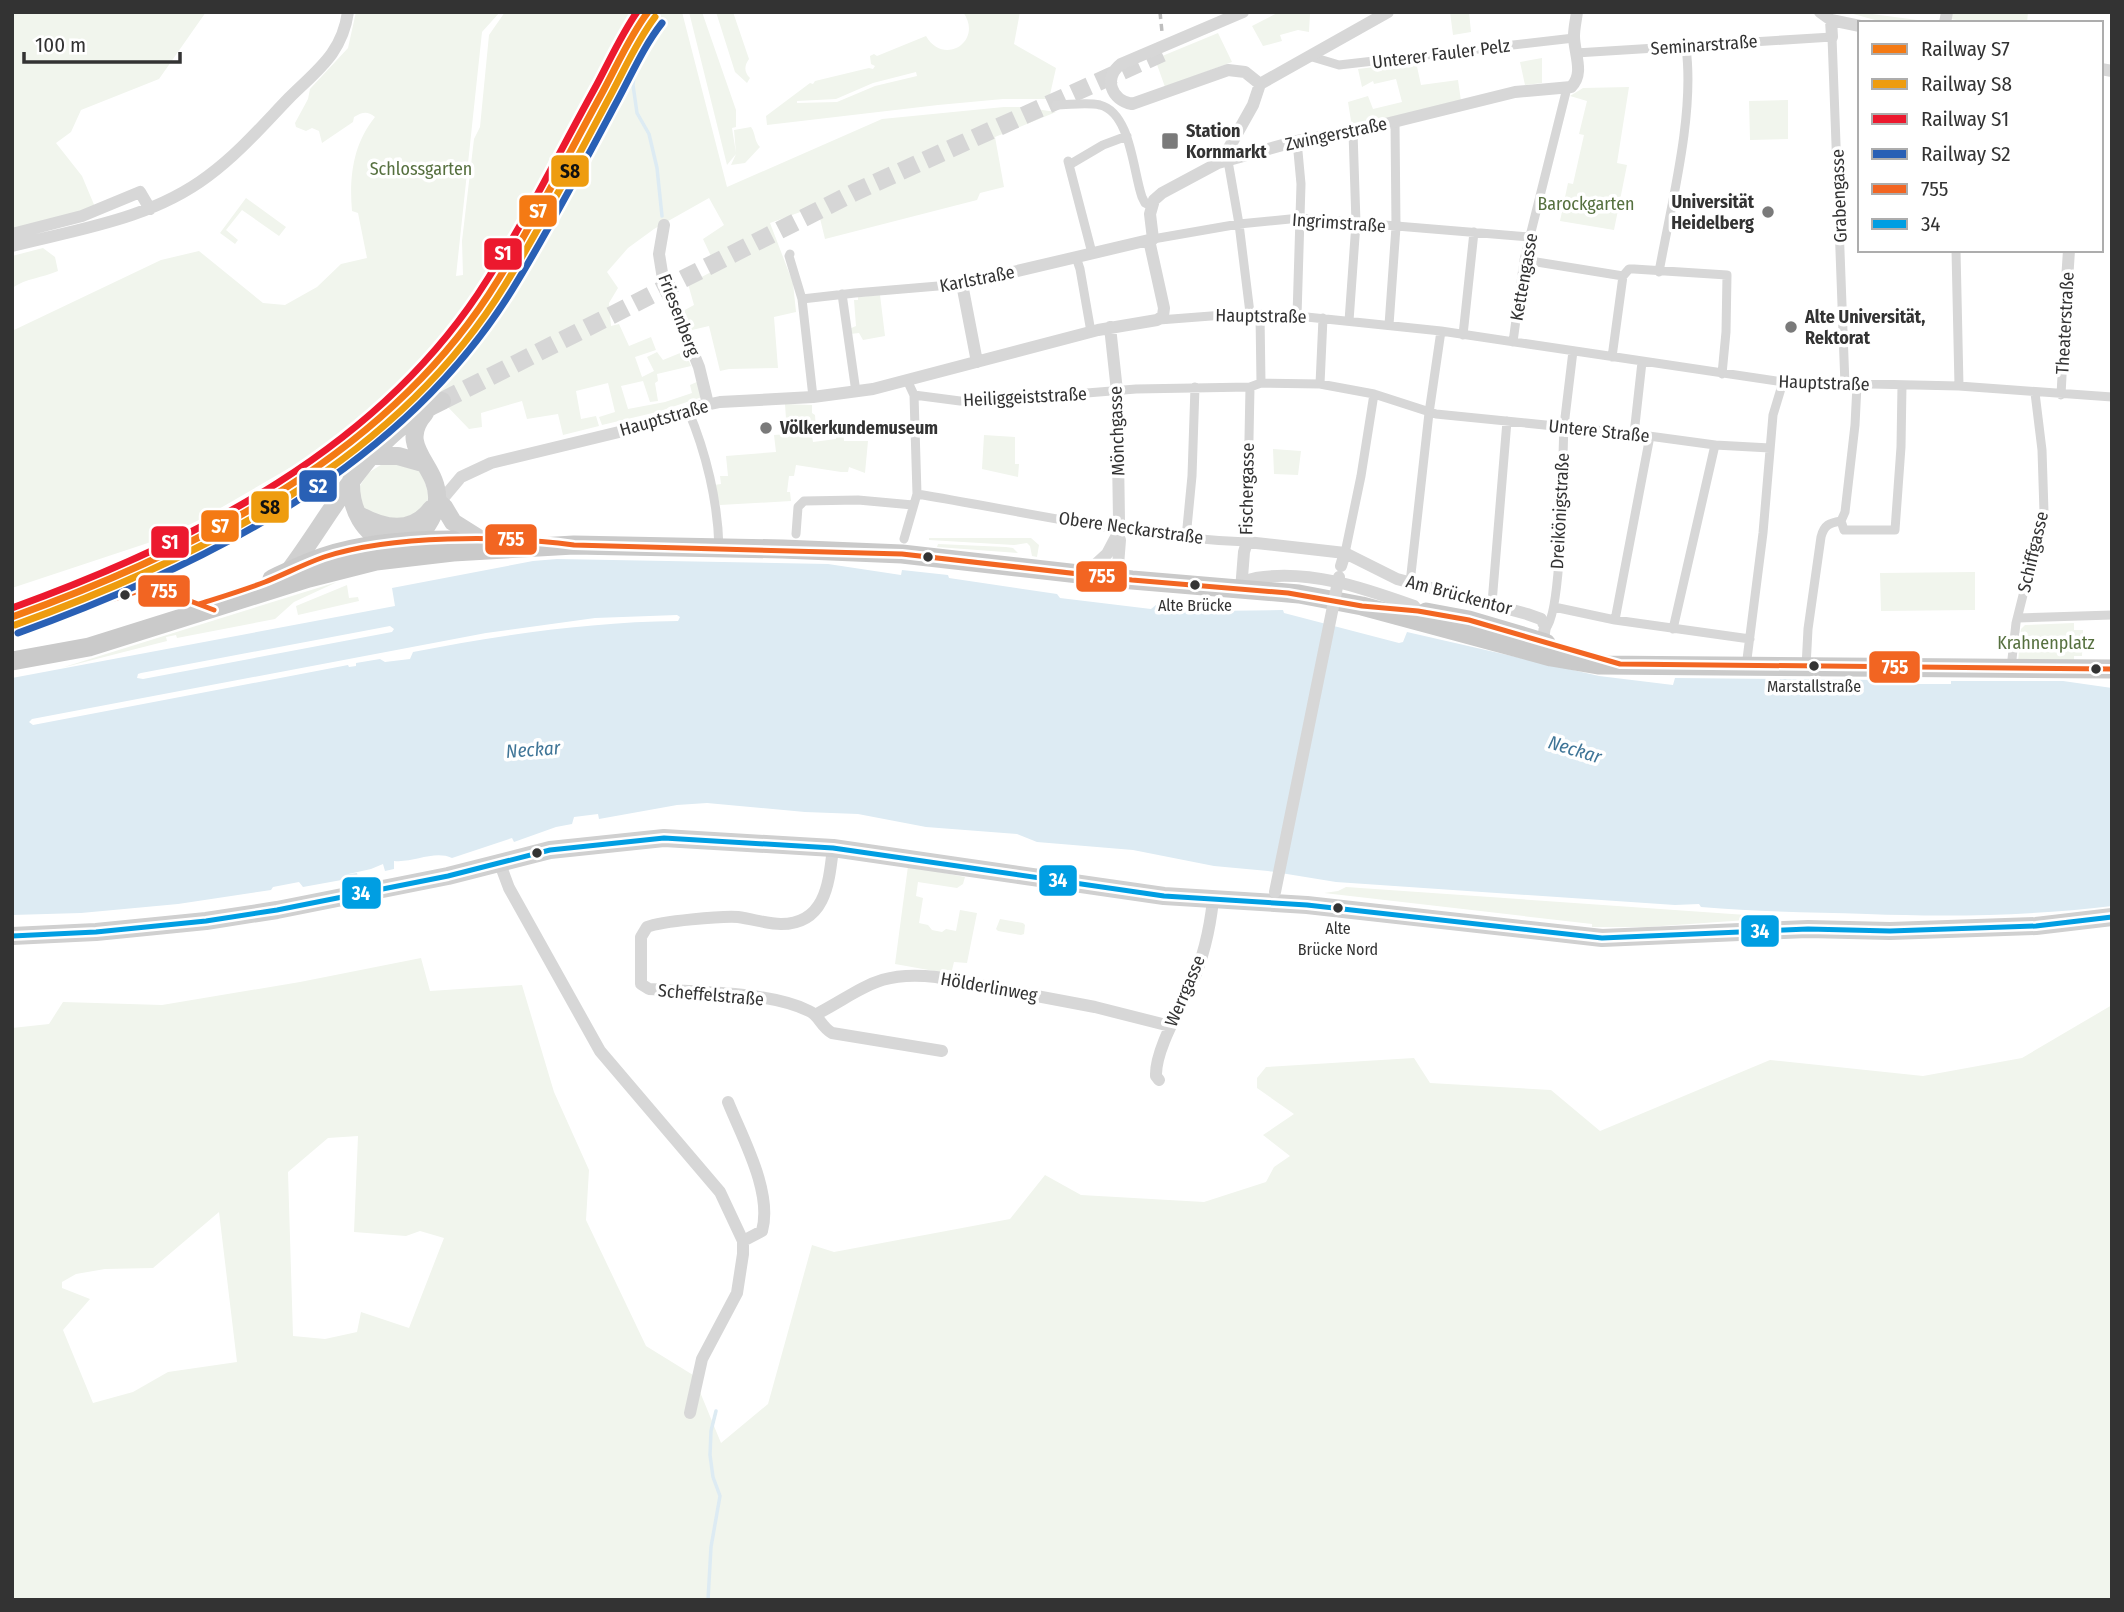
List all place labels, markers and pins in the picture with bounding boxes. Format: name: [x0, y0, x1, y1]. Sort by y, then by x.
place label: Station Kornmarkt: [1186, 120, 1267, 163]
marker: Station Kornmarkt: [1160, 131, 1180, 151]
place label: Universität Heidelberg: [1671, 191, 1755, 234]
marker: Universität Heidelberg: [1760, 204, 1776, 220]
place label: Alte Universität, Rektorat: [1804, 306, 1925, 349]
marker: Alte Universität, Rektorat: [1783, 319, 1799, 335]
place label: Völkerkundemuseum: [779, 417, 938, 439]
marker: Völkerkundemuseum: [758, 420, 774, 436]
unlabelled marker: [921, 550, 935, 564]
marker: Alte Brücke: [1188, 578, 1202, 592]
unlabelled marker: [118, 588, 132, 602]
place label: Alte Brücke: [1158, 596, 1232, 615]
marker: Marstallstraße: [1807, 659, 1821, 673]
unlabelled marker: [2089, 662, 2103, 676]
place label: Marstallstraße: [1767, 677, 1861, 696]
unlabelled marker: [530, 846, 544, 860]
marker: Alte Brücke Nord: [1331, 901, 1345, 915]
place label: Alte Brücke Nord: [1298, 919, 1378, 959]

